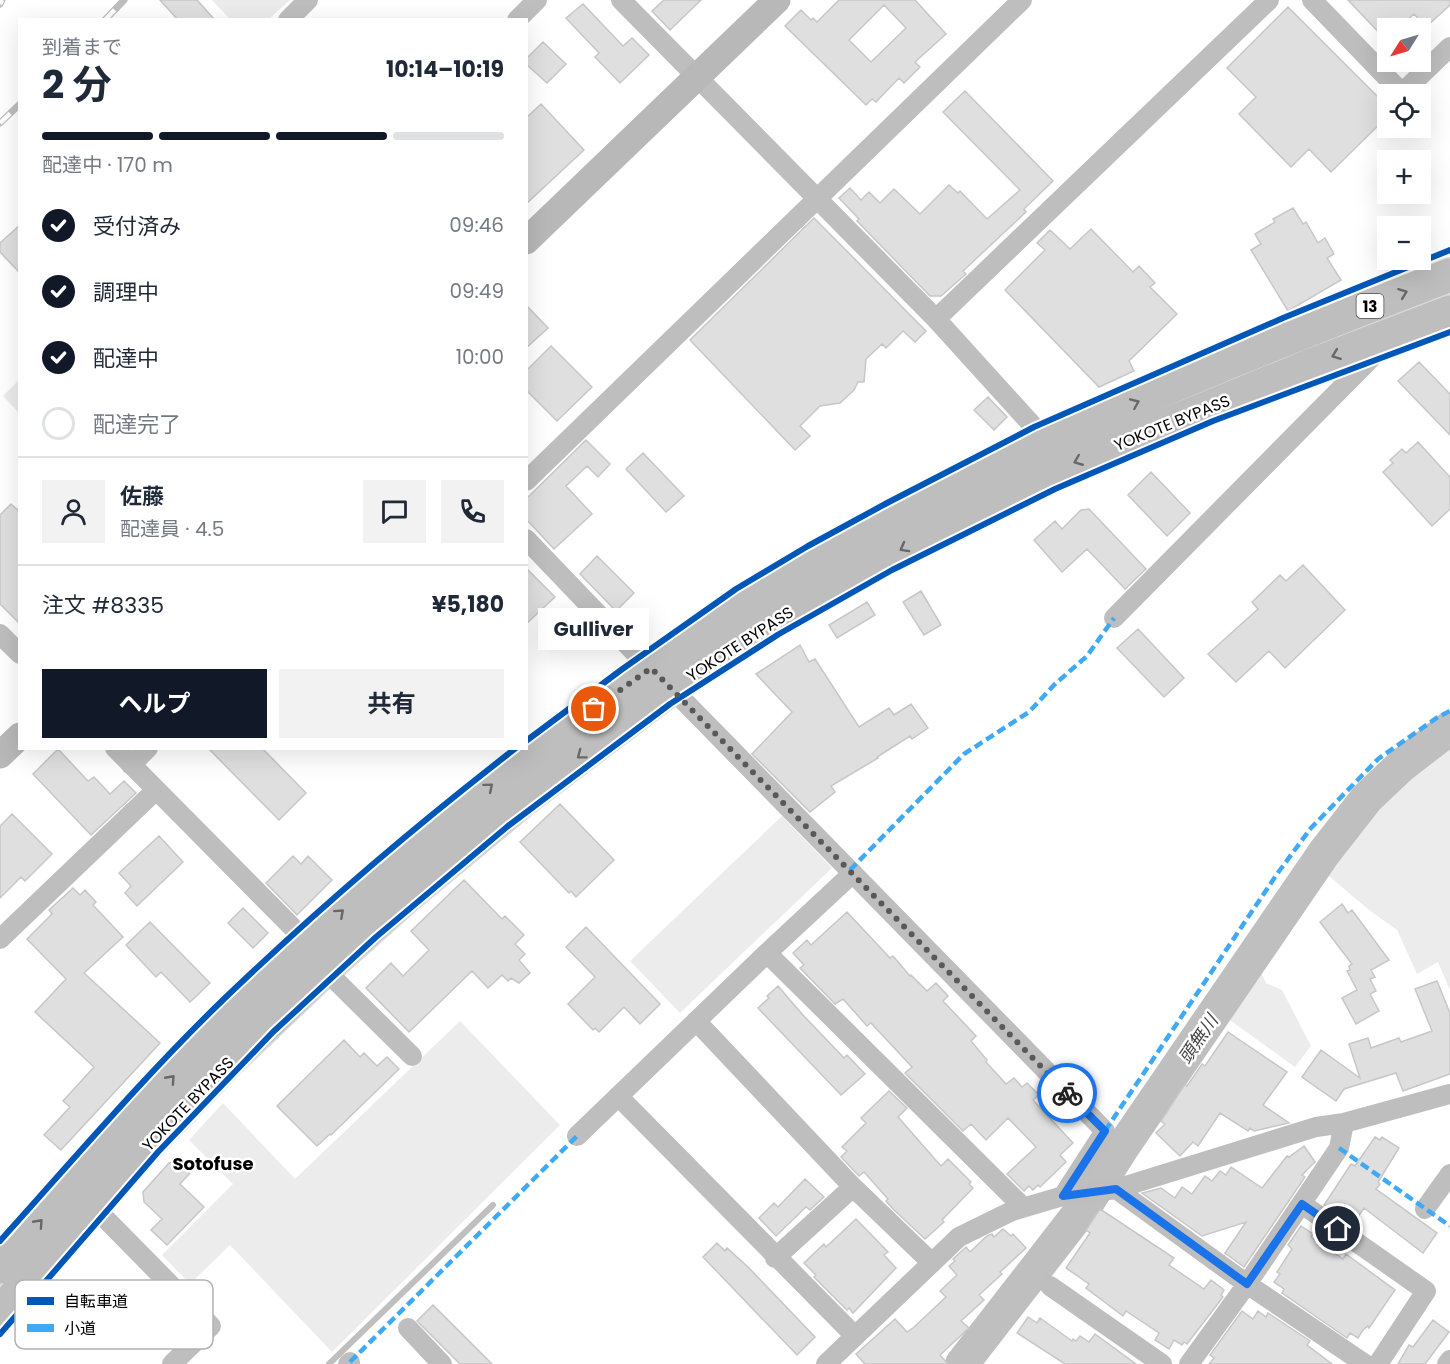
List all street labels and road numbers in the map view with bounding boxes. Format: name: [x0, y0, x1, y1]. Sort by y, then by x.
road number: 13: [1356, 294, 1384, 318]
street label: YOKOTE BYPASS: [1111, 389, 1233, 457]
street label: YOKOTE BYPASS: [682, 601, 798, 687]
street label: YOKOTE BYPASS: [137, 1052, 239, 1156]

